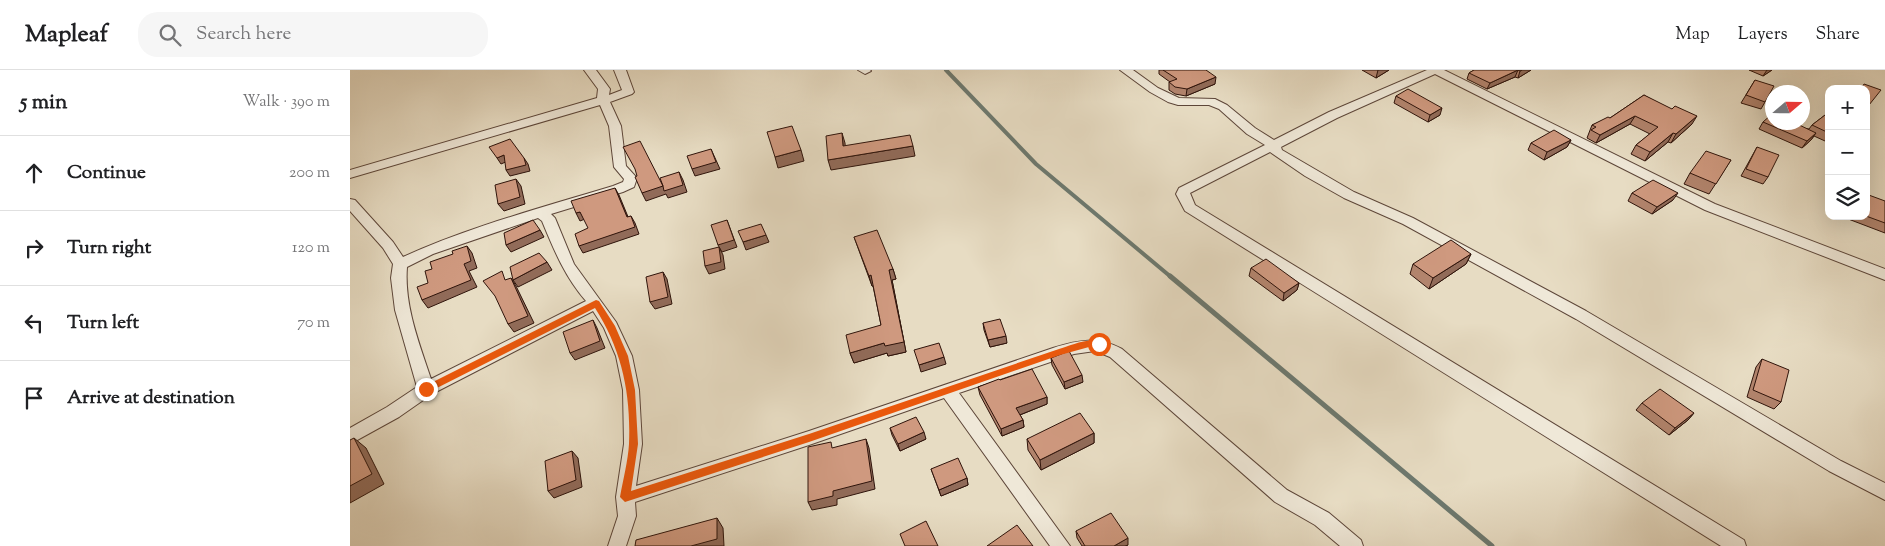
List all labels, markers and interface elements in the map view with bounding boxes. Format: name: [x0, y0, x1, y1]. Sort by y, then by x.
search box: [138, 12, 488, 57]
text: Mapleaf: [25, 18, 108, 52]
icon: search: [156, 21, 184, 49]
text: Search here: [196, 21, 291, 48]
text: Map: [1675, 22, 1710, 48]
text: Layers: [1738, 22, 1788, 48]
text: Share: [1816, 22, 1860, 48]
north arrow: [1765, 85, 1810, 130]
map controls: [1825, 85, 1870, 220]
button: +: [1825, 85, 1870, 130]
text: 5 min: [20, 88, 67, 118]
text: Walk · 390 m: [242, 91, 330, 114]
button: −: [1825, 130, 1870, 175]
icon: ahead: [20, 159, 48, 187]
text: Continue: [67, 160, 146, 187]
text: 200 m: [289, 162, 330, 185]
button: layers: [1825, 175, 1870, 220]
icon: right: [20, 234, 48, 262]
text: Turn right: [67, 235, 151, 262]
text: 120 m: [292, 237, 330, 260]
icon: left: [20, 309, 48, 337]
text: Turn left: [67, 310, 139, 337]
text: 70 m: [297, 312, 330, 335]
route start: [1088, 333, 1111, 356]
route end: [415, 378, 438, 401]
icon: arrive: [20, 384, 48, 412]
text: Arrive at destination: [67, 385, 235, 412]

